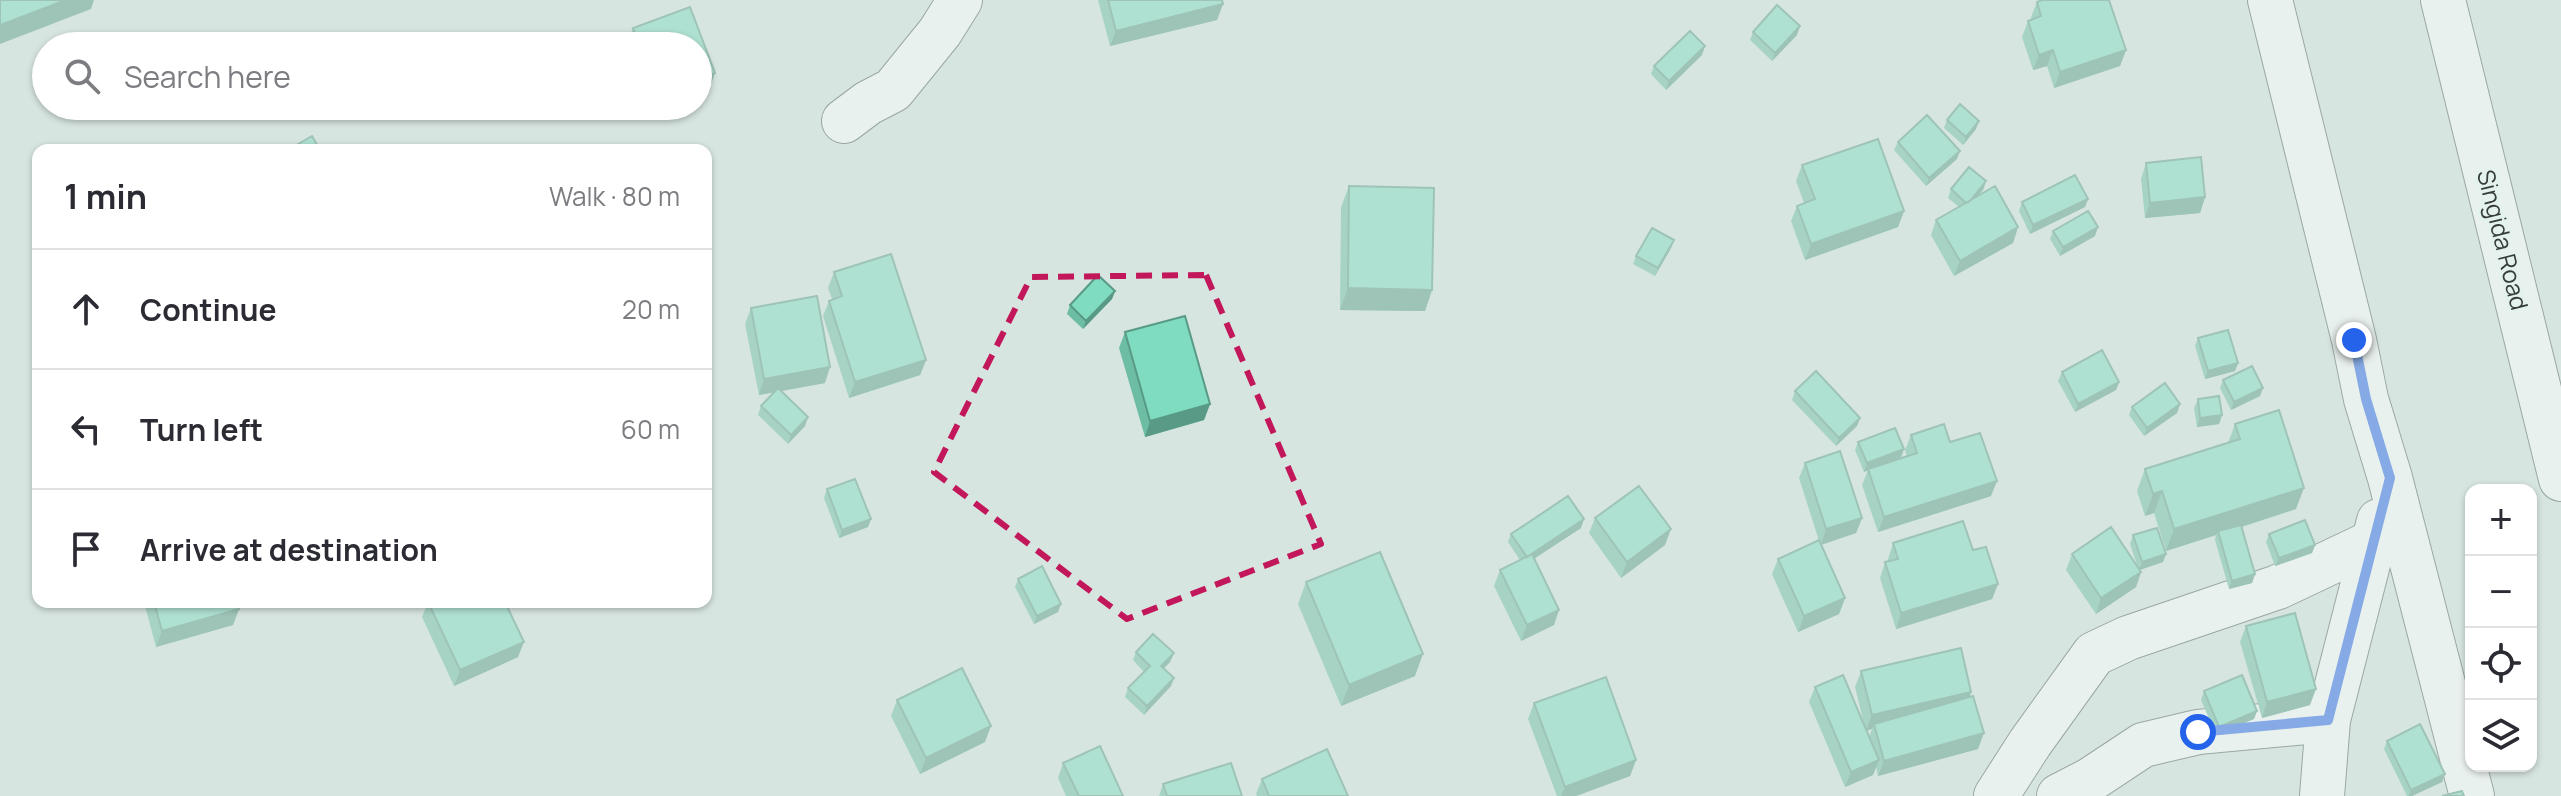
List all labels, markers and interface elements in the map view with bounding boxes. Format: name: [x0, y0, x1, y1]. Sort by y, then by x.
search box: [32, 32, 712, 120]
icon: search: [60, 54, 104, 98]
text: Search here: [124, 56, 291, 97]
street label: Singida Road: [2470, 166, 2537, 313]
text: 1 min: [64, 173, 147, 219]
text: Walk · 80 m: [549, 178, 680, 214]
icon: ahead: [64, 287, 108, 331]
text: Continue: [140, 289, 276, 330]
text: 20 m: [622, 291, 680, 327]
route end: [2336, 322, 2372, 358]
icon: left: [64, 407, 108, 451]
text: Turn left: [140, 409, 263, 450]
text: 60 m: [621, 411, 680, 447]
map controls: [2465, 484, 2537, 772]
button: +: [2465, 484, 2537, 556]
icon: arrive: [64, 527, 108, 571]
text: Arrive at destination: [140, 529, 438, 570]
button: −: [2465, 556, 2537, 628]
button: locate: [2465, 628, 2537, 700]
button: layers: [2465, 700, 2537, 772]
route start: [2180, 714, 2216, 750]

